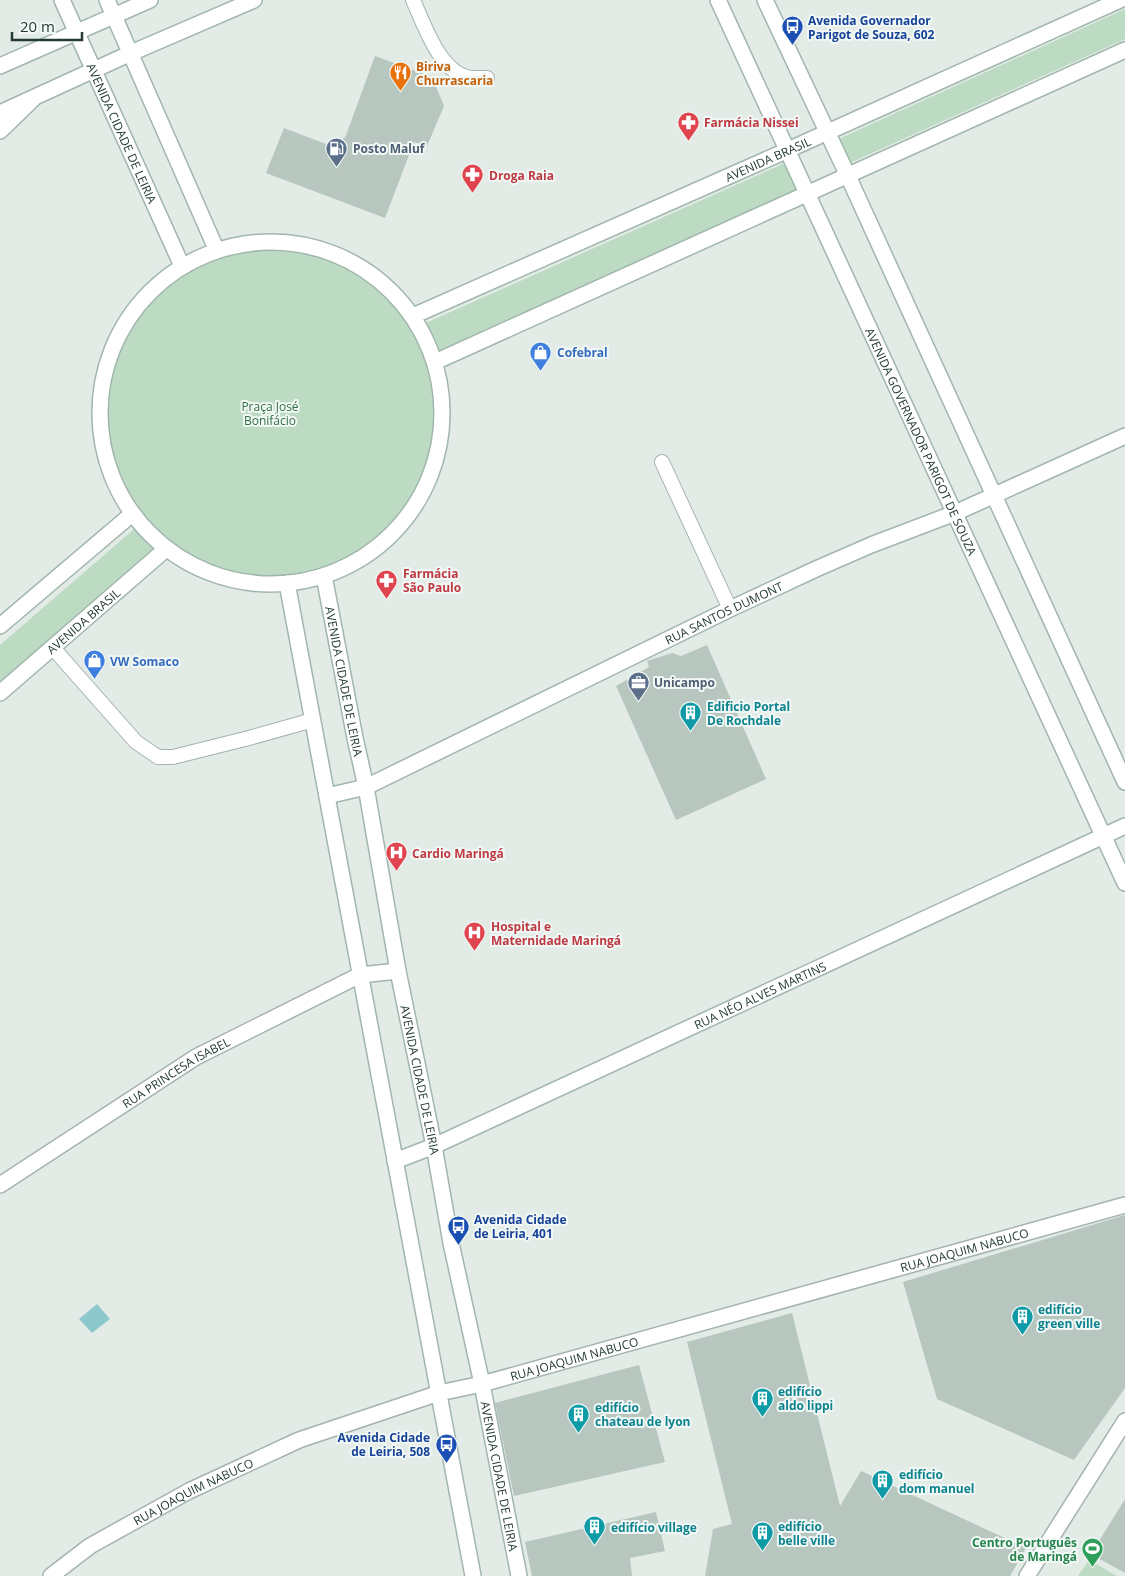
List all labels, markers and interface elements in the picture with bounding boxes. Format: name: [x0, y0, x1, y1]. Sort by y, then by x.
scale bar: [12, 10, 82, 42]
place label: Avenida Governador Parigot de Souza, 602: [808, 12, 935, 43]
bus stop icon: Avenida Governador Parigot de Souza, 602: [780, 15, 804, 46]
text: 20 m: [20, 16, 55, 36]
place label: Biriva Churrascaria: [416, 58, 493, 89]
street label: AVENIDA CIDADE DE LEIRIA: [83, 60, 161, 206]
restaurant icon: Biriva Churrascaria: [388, 61, 412, 92]
pharmacy icon: Farmácia Nissei: [676, 110, 700, 141]
place label: Farmácia Nissei: [704, 114, 799, 131]
street label: AVENIDA BRASIL: [722, 132, 813, 185]
fuel station icon: Posto Maluf: [325, 136, 349, 167]
place label: Posto Maluf: [353, 140, 426, 157]
pharmacy icon: Droga Raia: [461, 163, 485, 194]
place label: Droga Raia: [489, 167, 554, 184]
street label: AVENIDA GOVERNADOR PARIGOT DE SOUZA: [862, 325, 981, 558]
shop icon: Cofebral: [529, 340, 553, 371]
place label: Cofebral: [557, 344, 608, 361]
park label: Praça José Bonifácio: [241, 398, 299, 429]
place label: Farmácia São Paulo: [403, 565, 461, 596]
pharmacy icon: Farmácia São Paulo: [375, 568, 399, 599]
street label: RUA SANTOS DUMONT: [662, 577, 786, 648]
street label: AVENIDA BRASIL: [43, 584, 124, 658]
street label: AVENIDA CIDADE DE LEIRIA: [322, 605, 367, 758]
shop icon: VW Somaco: [82, 649, 106, 680]
place label: VW Somaco: [110, 653, 179, 670]
office icon: Unicampo: [626, 670, 650, 701]
place label: Unicampo: [654, 674, 715, 691]
place label: Edificio Portal De Rochdale: [707, 698, 790, 729]
building icon: Edificio Portal De Rochdale: [679, 701, 703, 732]
hospital icon: Cardio Maringá: [384, 841, 408, 872]
place label: Cardio Maringá: [412, 845, 504, 862]
place label: Hospital e Maternidade Maringá: [491, 918, 621, 949]
hospital icon: Hospital e Maternidade Maringá: [463, 921, 487, 952]
street label: RUA NÉO ALVES MARTINS: [691, 957, 829, 1033]
street label: AVENIDA CIDADE DE LEIRIA: [397, 1004, 444, 1156]
street label: RUA PRINCESA ISABEL: [119, 1033, 233, 1112]
place label: Avenida Cidade de Leiria, 401: [474, 1211, 567, 1242]
bus stop icon: Avenida Cidade de Leiria, 401: [446, 1214, 470, 1245]
street label: RUA JOAQUIM NABUCO: [898, 1224, 1030, 1276]
place label: edifício green ville: [1038, 1301, 1100, 1332]
building icon: edifício green ville: [1010, 1304, 1034, 1335]
street label: RUA JOAQUIM NABUCO: [508, 1332, 640, 1384]
place label: edifício aldo lippi: [778, 1383, 833, 1414]
building icon: edifício aldo lippi: [750, 1386, 774, 1417]
place label: edifício chateau de lyon: [595, 1399, 690, 1430]
street label: AVENIDA CIDADE DE LEIRIA: [477, 1400, 523, 1553]
building icon: edifício chateau de lyon: [567, 1402, 591, 1433]
place label: Avenida Cidade de Leiria, 508: [337, 1429, 430, 1460]
bus stop icon: Avenida Cidade de Leiria, 508: [434, 1432, 458, 1463]
street label: RUA JOAQUIM NABUCO: [130, 1454, 256, 1529]
place label: edifício dom manuel: [899, 1466, 974, 1497]
building icon: edifício dom manuel: [871, 1469, 895, 1500]
building icon: edifício village: [583, 1515, 607, 1546]
place label: edifício belle ville: [778, 1518, 835, 1549]
place label: edifício village: [611, 1519, 697, 1536]
building icon: edifício belle ville: [750, 1521, 774, 1552]
place label: Centro Português de Maringá: [972, 1534, 1077, 1565]
sports icon: Centro Português de Maringá: [1081, 1537, 1105, 1568]

